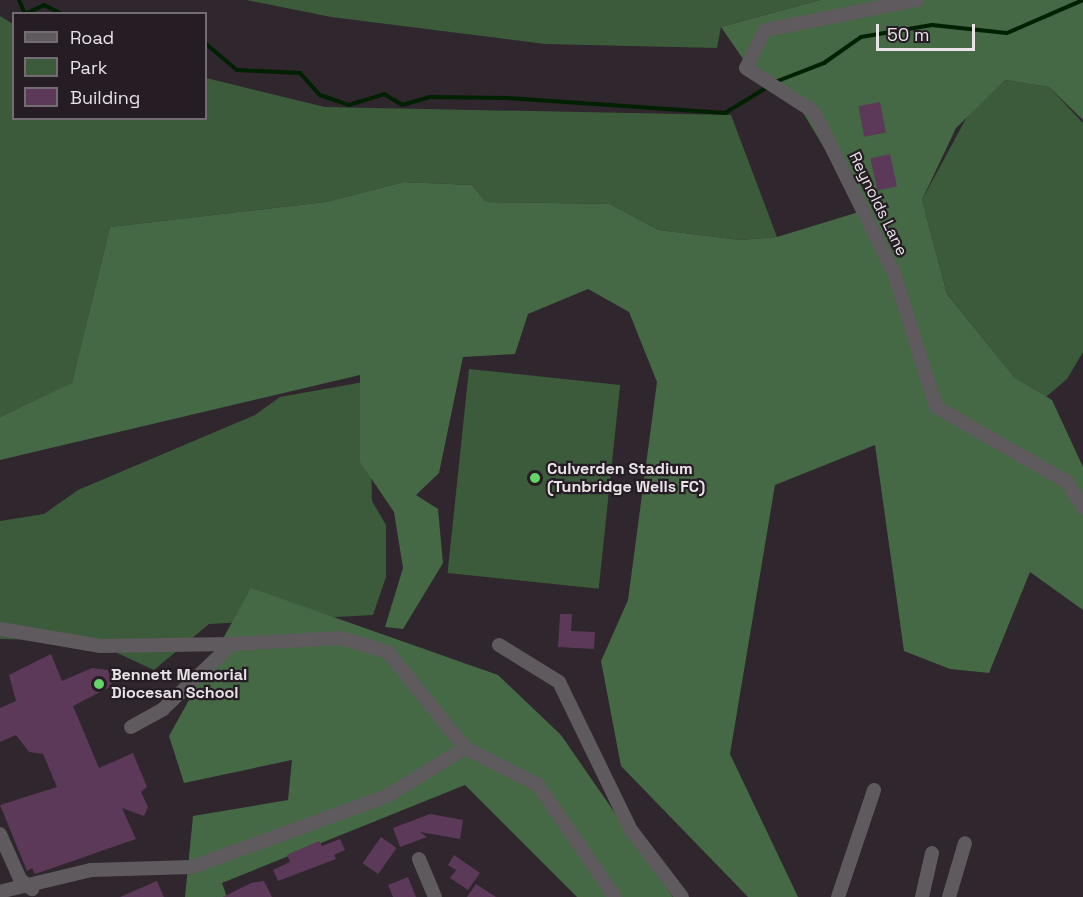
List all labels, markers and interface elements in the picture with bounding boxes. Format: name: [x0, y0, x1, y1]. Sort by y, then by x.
legend: [12, 12, 207, 120]
scale bar: [879, 12, 978, 50]
text: 50 m: [887, 23, 929, 46]
text: Road: [70, 26, 114, 49]
text: Park: [70, 56, 107, 79]
text: Building: [70, 86, 140, 109]
street label: Reynolds Lane: [845, 149, 911, 259]
place label: Culverden Stadium (Tunbridge Wells FC): [547, 459, 705, 497]
marker: Culverden Stadium (Tunbridge Wells FC): [528, 471, 542, 485]
place label: Bennett Memorial Diocesan School: [111, 665, 247, 703]
marker: Bennett Memorial Diocesan School: [92, 677, 106, 691]

